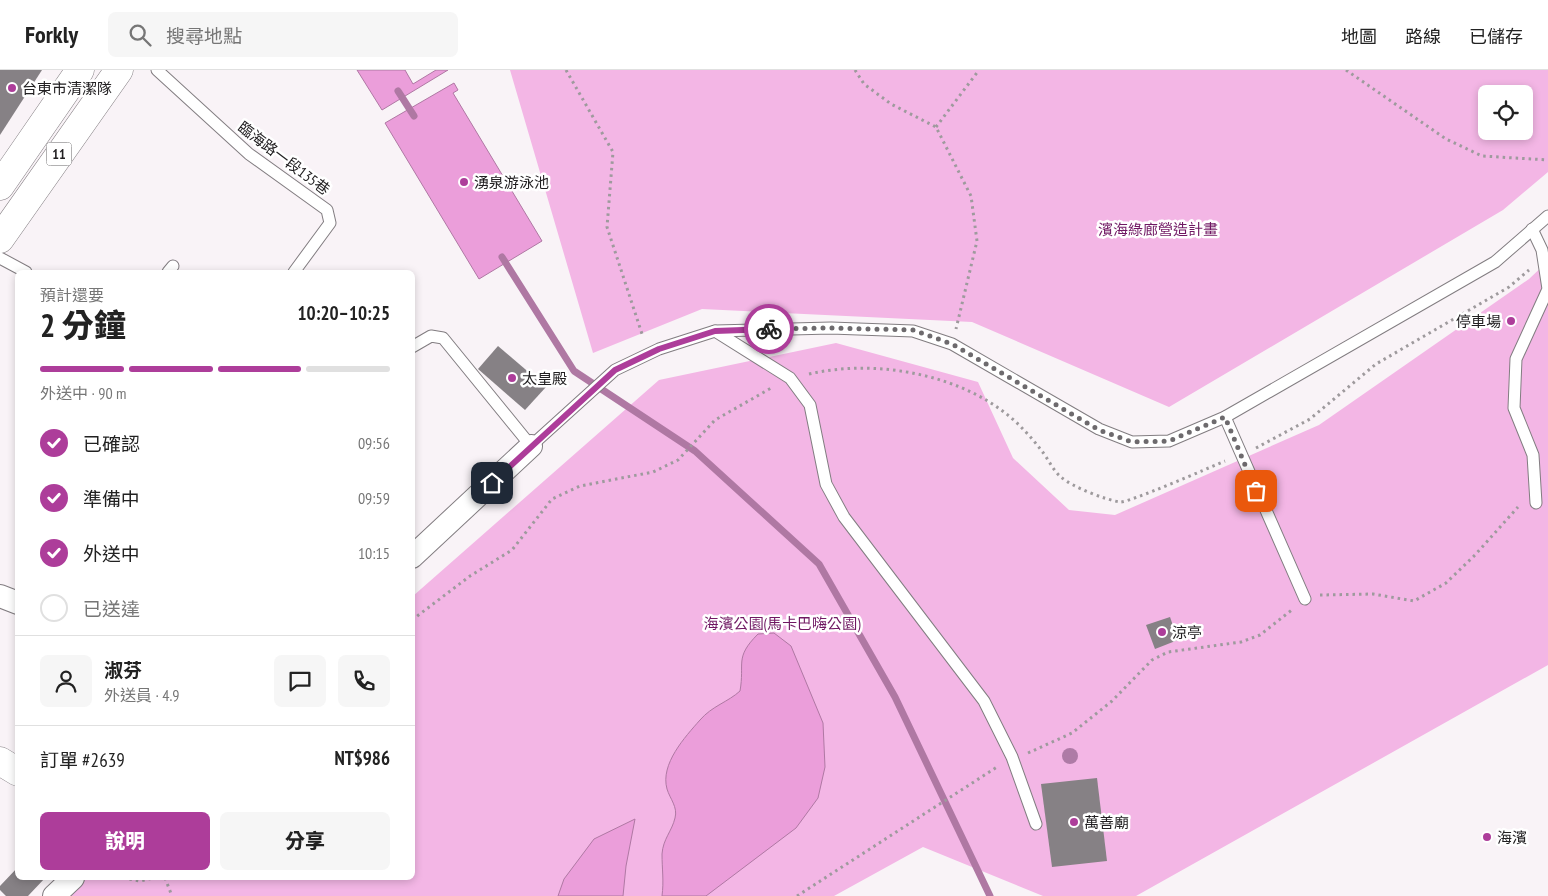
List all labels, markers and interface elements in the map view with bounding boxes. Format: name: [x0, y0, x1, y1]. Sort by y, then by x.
search box: [108, 12, 458, 57]
text: Forkly: [25, 19, 78, 50]
icon: search: [126, 21, 154, 49]
text: 搜尋地點: [166, 24, 242, 48]
text: 地圖: [1341, 25, 1377, 48]
text: 路線: [1405, 25, 1441, 48]
text: 已儲存: [1469, 25, 1523, 48]
place label: 台東市清潔隊: [22, 79, 112, 98]
marker: 台東市清潔隊: [6, 82, 18, 94]
map controls: [1478, 85, 1533, 140]
button: locate: [1478, 85, 1533, 140]
street label: 臨海路一段135巷: [234, 117, 334, 199]
road number: 11: [46, 142, 72, 166]
place label: 湧泉游泳池: [474, 173, 549, 192]
marker: 湧泉游泳池: [458, 176, 470, 188]
park label: 濱海綠廊營造計畫: [1098, 220, 1218, 239]
text: 預計還要: [40, 285, 104, 305]
text: 10:20–10:25: [297, 301, 390, 325]
text: 2 分鐘: [40, 304, 126, 346]
courier: [744, 304, 794, 354]
place label: 停車場: [1456, 312, 1501, 331]
icon: bike: [755, 315, 783, 343]
marker: 停車場: [1505, 315, 1517, 327]
place label: 太皇殿: [522, 369, 567, 388]
marker: 太皇殿: [506, 372, 518, 384]
text: 外送中 · 90 m: [40, 383, 126, 403]
icon: check: [40, 429, 68, 457]
text: 已確認: [83, 432, 140, 456]
text: 09:56: [358, 433, 390, 453]
pin: [471, 462, 513, 504]
icon: home: [478, 469, 506, 497]
pin: [1235, 470, 1277, 512]
icon: bag: [1242, 477, 1270, 505]
icon: check: [40, 484, 68, 512]
text: 準備中: [83, 487, 140, 511]
text: 09:59: [358, 488, 390, 508]
icon: check: [40, 539, 68, 567]
text: 外送中: [83, 542, 140, 566]
text: 10:15: [358, 543, 390, 563]
text: 已送達: [83, 597, 140, 621]
park label: 海濱公園(馬卡巴嗨公園): [704, 614, 861, 633]
place label: 涼亭: [1172, 623, 1202, 642]
marker: 涼亭: [1156, 626, 1168, 638]
button: person: [40, 655, 92, 707]
button: chat: [274, 655, 326, 707]
button: phone: [338, 655, 390, 707]
text: 淑芬: [104, 658, 142, 682]
text: 外送員 · 4.9: [104, 685, 179, 705]
text: NT$986: [334, 746, 390, 770]
text: 訂單 #2639: [40, 748, 125, 772]
button: 說明: [40, 812, 210, 870]
button: 分享: [220, 812, 390, 870]
place label: 萬善廟: [1084, 813, 1129, 832]
marker: 萬善廟: [1068, 816, 1080, 828]
place label: 海濱: [1497, 828, 1527, 847]
marker: 海濱: [1481, 831, 1493, 843]

